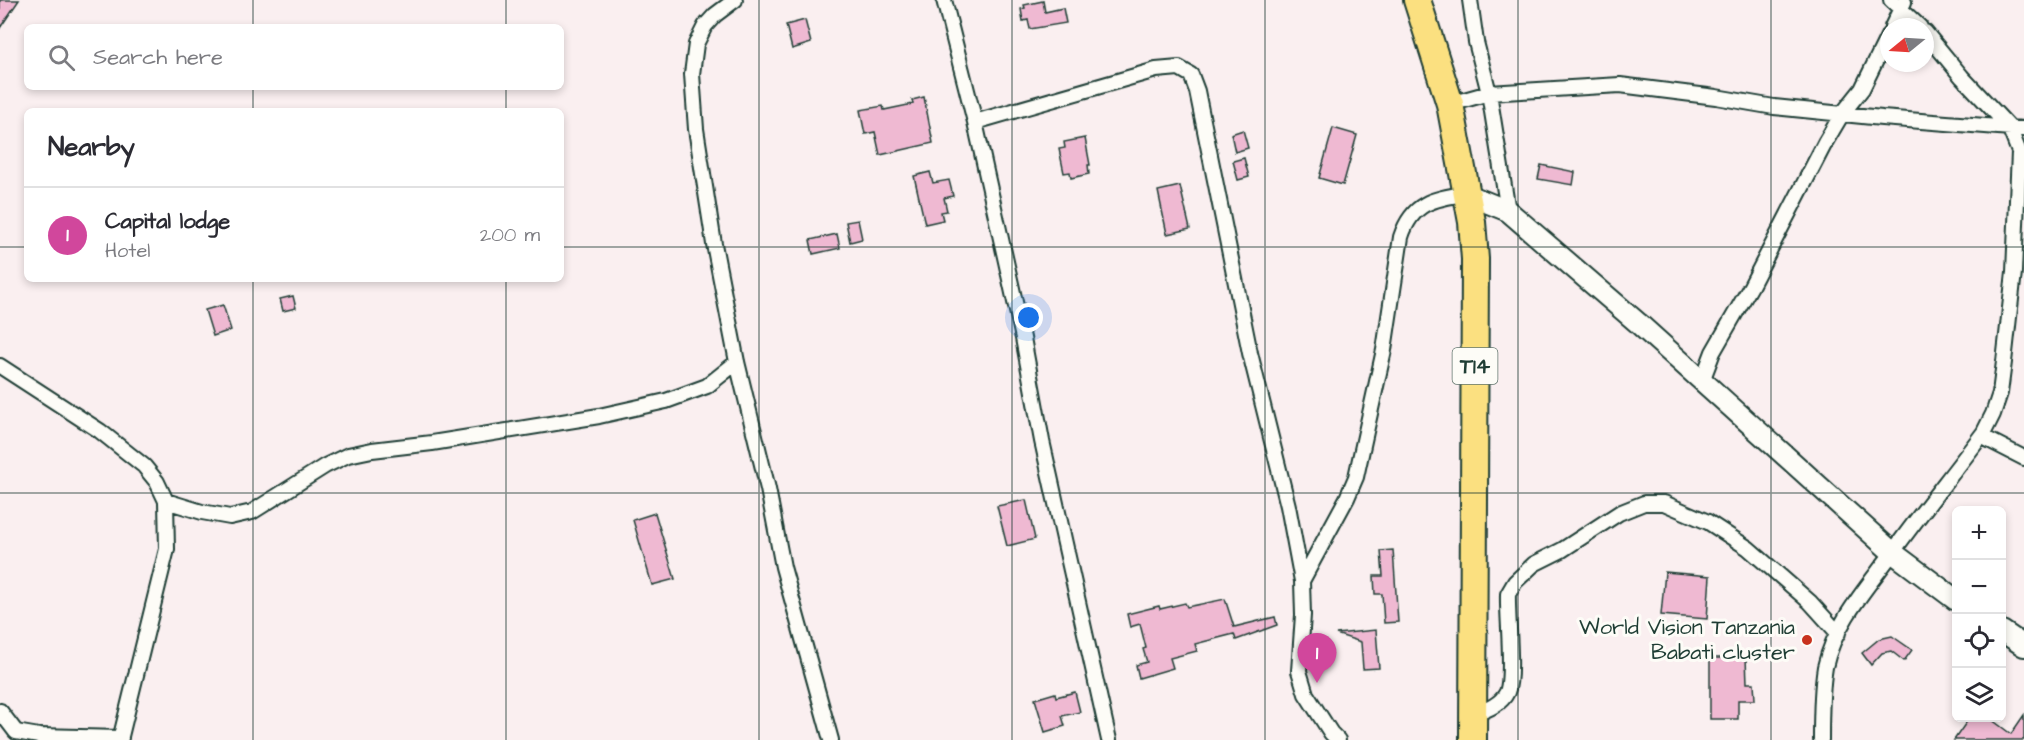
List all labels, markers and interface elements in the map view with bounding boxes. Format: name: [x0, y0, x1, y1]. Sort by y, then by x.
north arrow: [1880, 18, 1934, 72]
search box: [24, 24, 564, 90]
icon: search: [45, 41, 78, 74]
text: Search here: [93, 42, 223, 73]
text: Nearby: [48, 129, 135, 165]
text: Capital lodge: [105, 206, 230, 237]
text: 1: [66, 221, 69, 249]
text: 200 m: [480, 221, 540, 249]
text: Hotel: [105, 237, 150, 265]
your location: [1014, 303, 1043, 332]
road number: T14: [1452, 348, 1498, 384]
map controls: [1952, 506, 2006, 722]
button: +: [1952, 506, 2006, 560]
button: −: [1952, 560, 2006, 614]
place label: World Vision Tanzania Babati cluster: [1579, 612, 1795, 668]
button: locate: [1952, 614, 2006, 668]
marker: World Vision Tanzania Babati cluster: [1800, 633, 1814, 647]
pin: 1: [1298, 634, 1336, 683]
button: layers: [1952, 668, 2006, 722]

